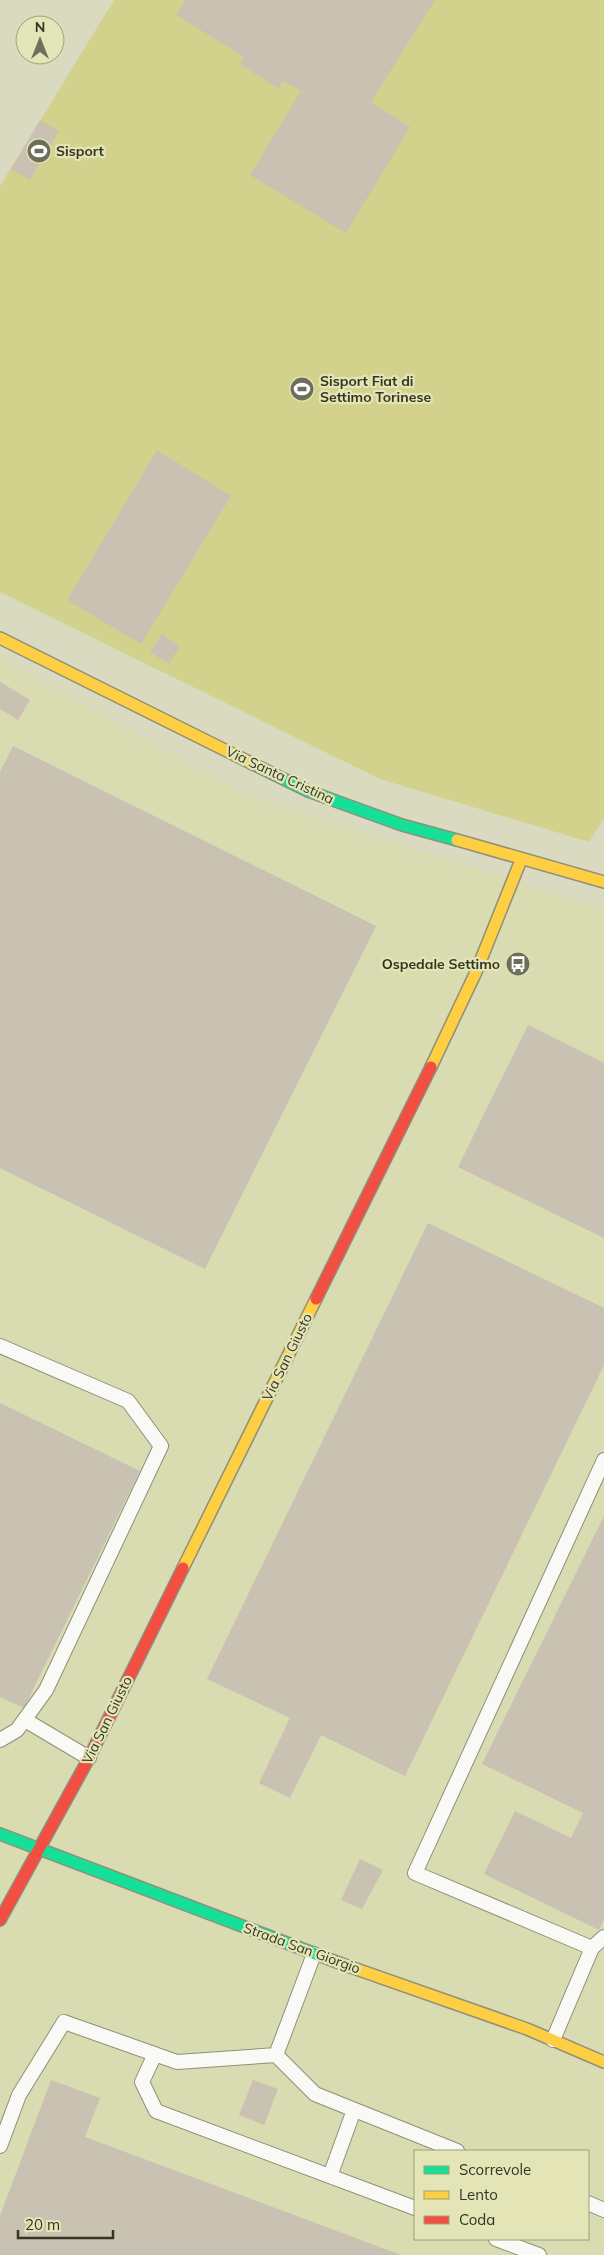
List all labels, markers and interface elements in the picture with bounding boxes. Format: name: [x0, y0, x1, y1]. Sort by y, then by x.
north arrow: [15, 15, 65, 65]
text: N: [35, 18, 45, 36]
sports icon: Sisport: [26, 138, 52, 164]
place label: Sisport: [56, 142, 105, 160]
place label: Sisport Fiat di Settimo Torinese: [320, 372, 431, 406]
sports icon: Sisport Fiat di Settimo Torinese: [289, 376, 315, 402]
street label: Via Santa Cristina: [223, 742, 337, 808]
bus stop icon: Ospedale Settimo: [505, 951, 531, 977]
place label: Ospedale Settimo: [382, 955, 500, 973]
street label: Via San Giusto: [258, 1310, 316, 1404]
street label: Via San Giusto: [78, 1673, 136, 1767]
street label: Strada San Giorgio: [241, 1919, 363, 1977]
legend: [414, 2150, 589, 2240]
text: Scorrevole: [459, 2160, 531, 2179]
text: Lento: [459, 2185, 498, 2204]
scale bar: [18, 2208, 112, 2240]
text: Coda: [459, 2210, 495, 2229]
text: 20 m: [25, 2215, 60, 2234]

